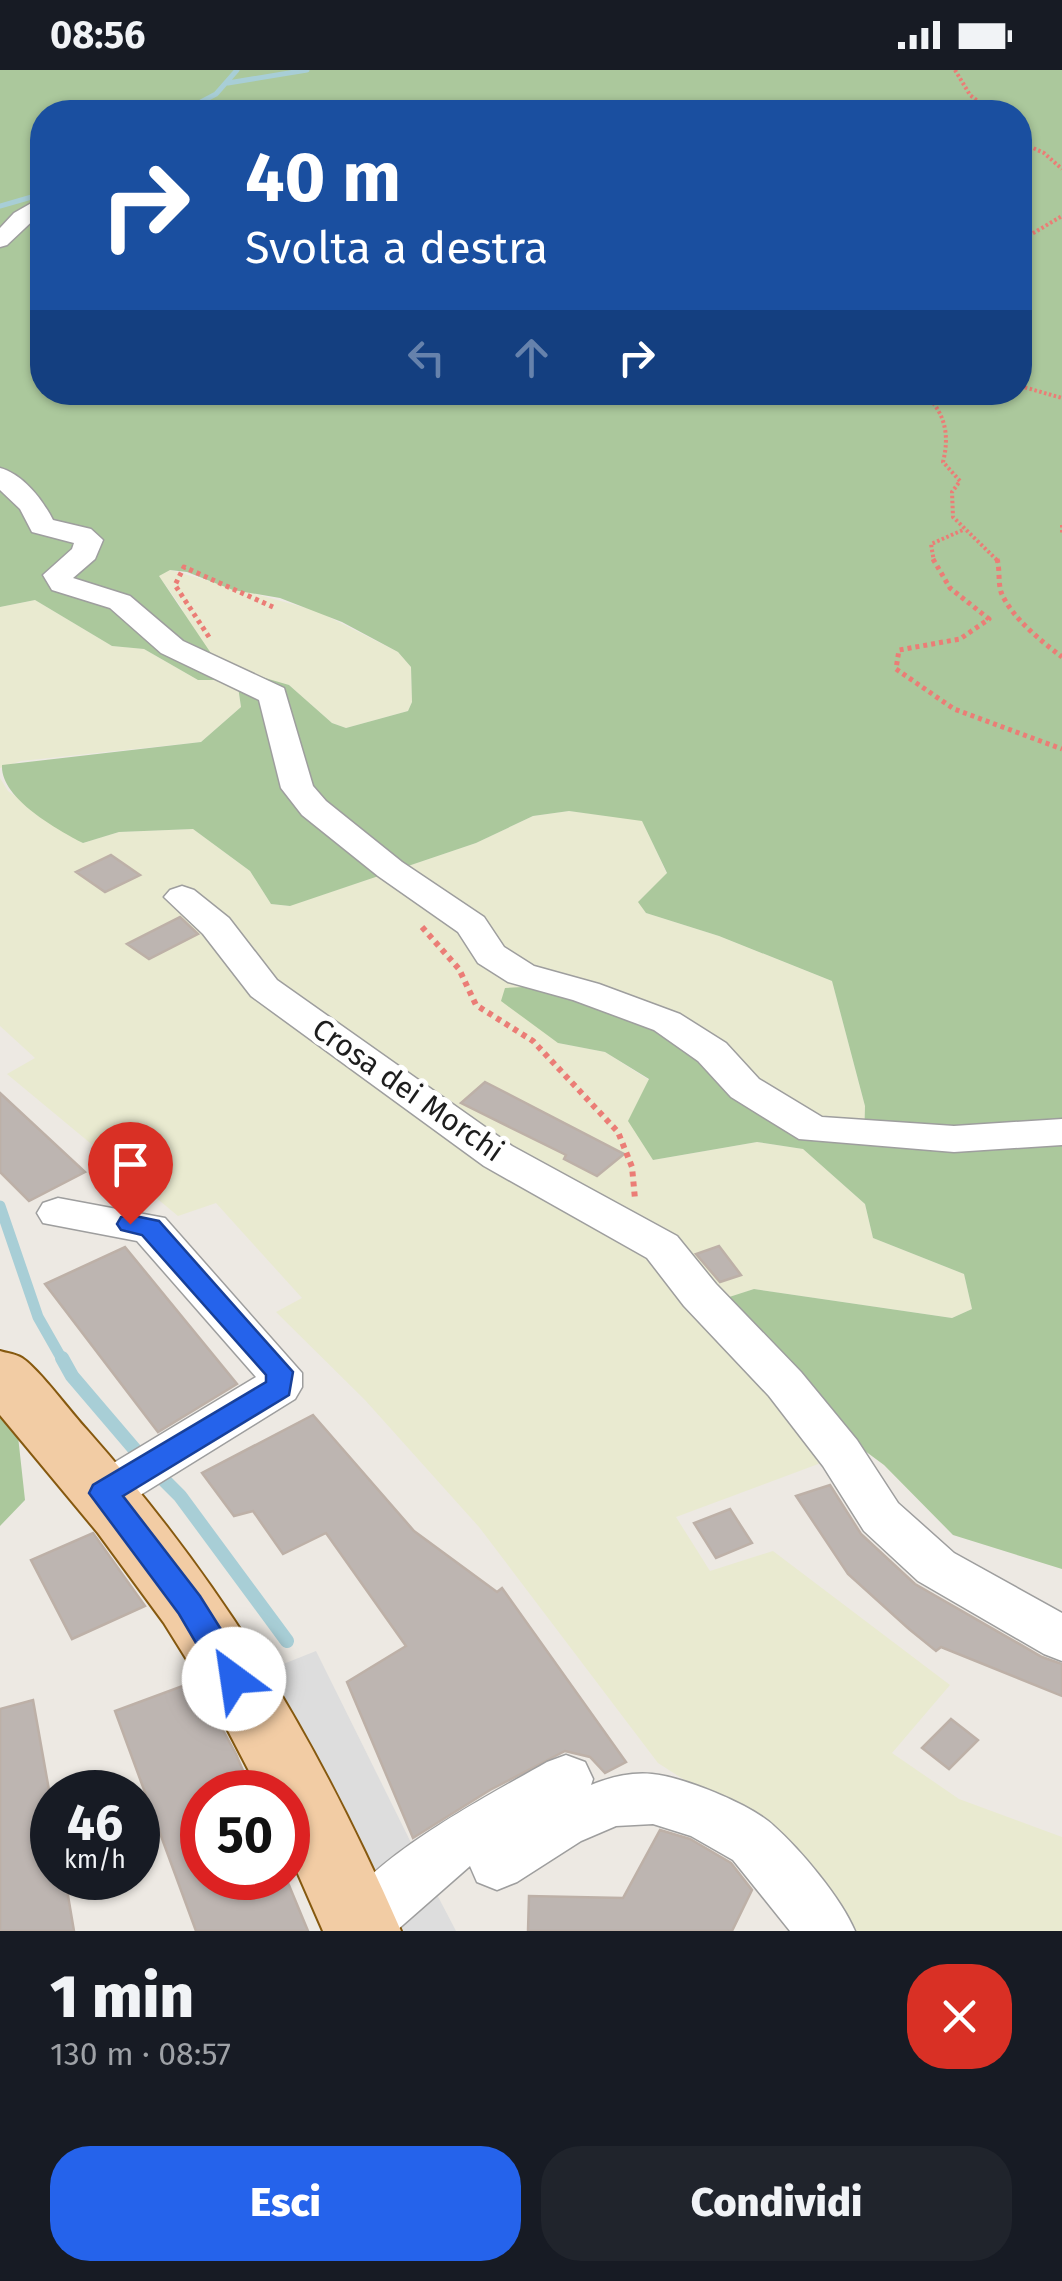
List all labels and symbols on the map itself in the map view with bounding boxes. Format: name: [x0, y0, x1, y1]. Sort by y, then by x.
street label: Crosa dei Morchi: [305, 1011, 511, 1169]
pin: [88, 1122, 173, 1225]
position arrow: [182, 1627, 286, 1731]
speed limit sign: 50: [180, 1770, 310, 1900]

